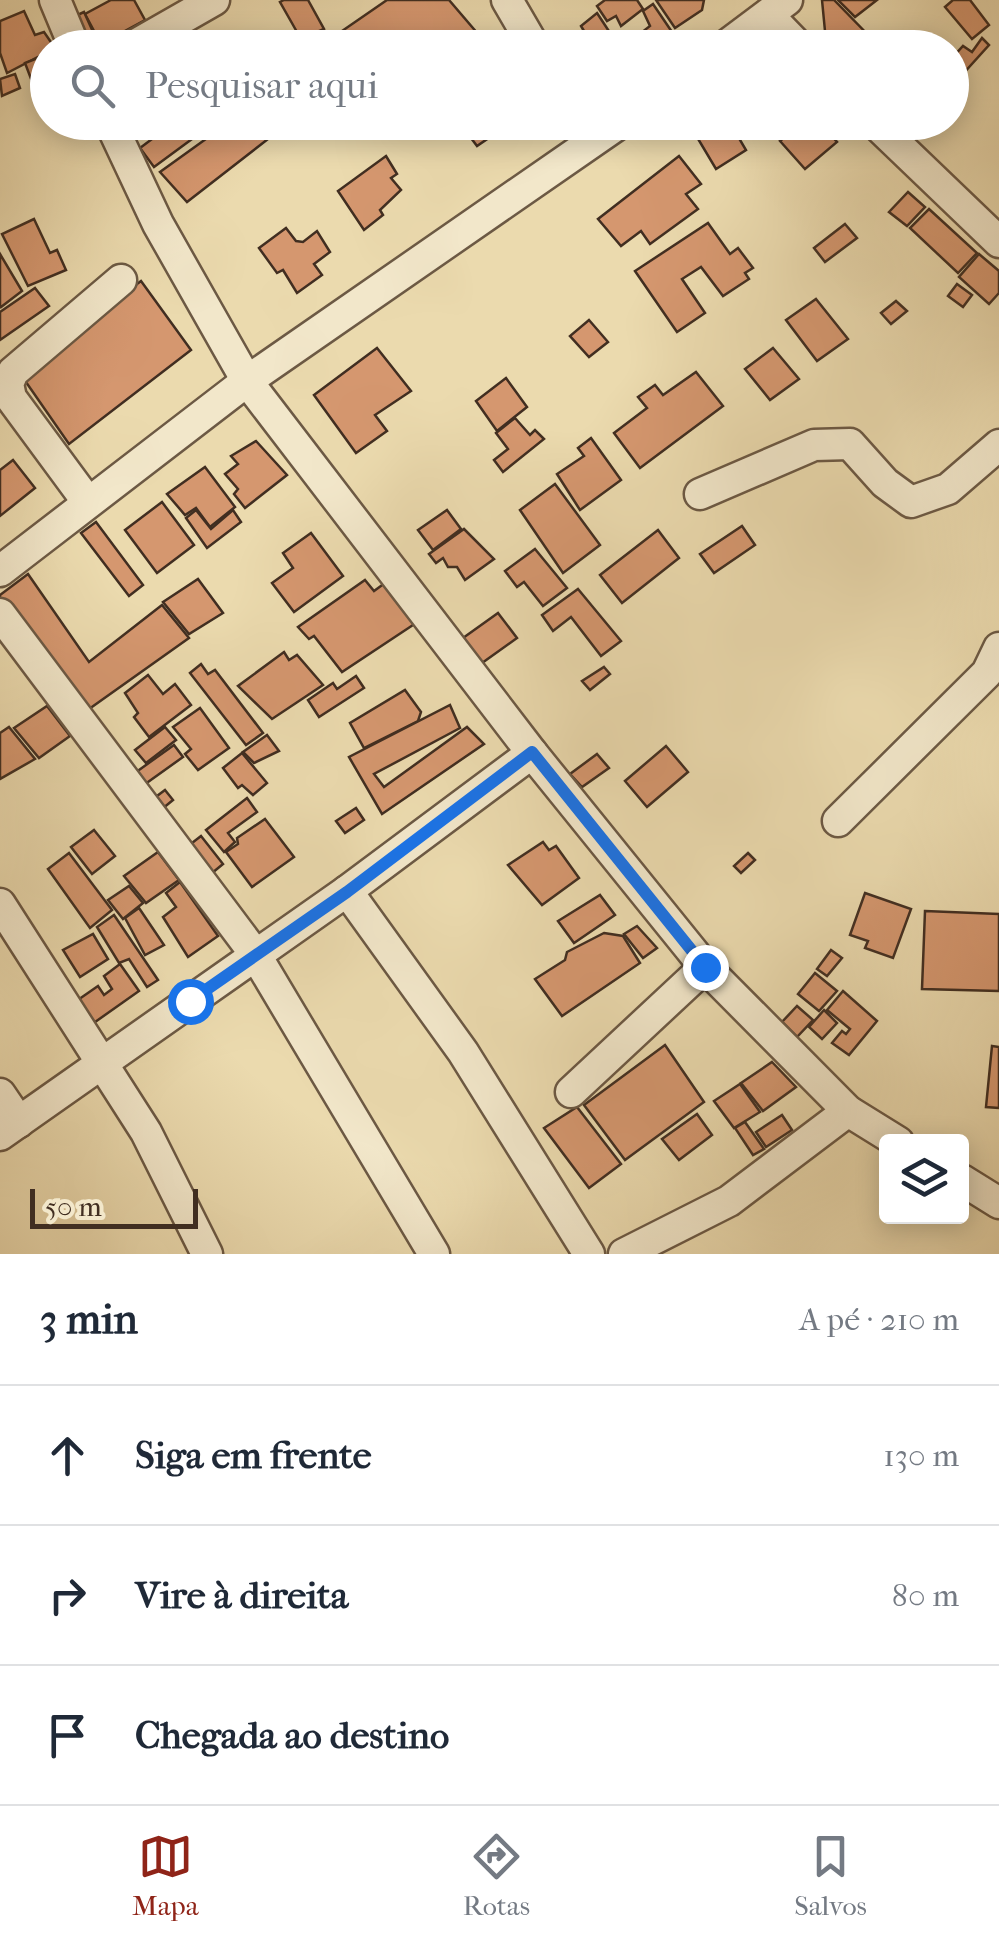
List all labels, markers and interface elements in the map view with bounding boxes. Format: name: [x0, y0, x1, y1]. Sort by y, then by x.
search box: [30, 30, 969, 140]
icon: search: [65, 58, 120, 113]
text: Pesquisar aqui: [145, 63, 378, 108]
route end: [683, 945, 729, 991]
route start: [168, 979, 214, 1025]
map controls: [879, 1134, 969, 1224]
button: layers: [879, 1134, 969, 1224]
scale bar: [30, 1184, 198, 1228]
text: 50 m: [45, 1190, 102, 1223]
text: 3 min: [40, 1295, 138, 1344]
text: A pé · 210 m: [799, 1301, 959, 1338]
icon: ahead: [40, 1428, 95, 1483]
text: Siga em frente: [135, 1433, 372, 1478]
text: 130 m: [883, 1437, 959, 1474]
icon: right: [40, 1568, 95, 1623]
text: Vire à direita: [135, 1573, 348, 1618]
text: 80 m: [892, 1577, 959, 1614]
icon: arrive: [40, 1708, 95, 1763]
text: Chegada ao destino: [135, 1713, 449, 1758]
tab: Mapa: [132, 1829, 199, 1922]
tab: Rotas: [463, 1829, 530, 1922]
tab: Salvos: [794, 1829, 867, 1922]

